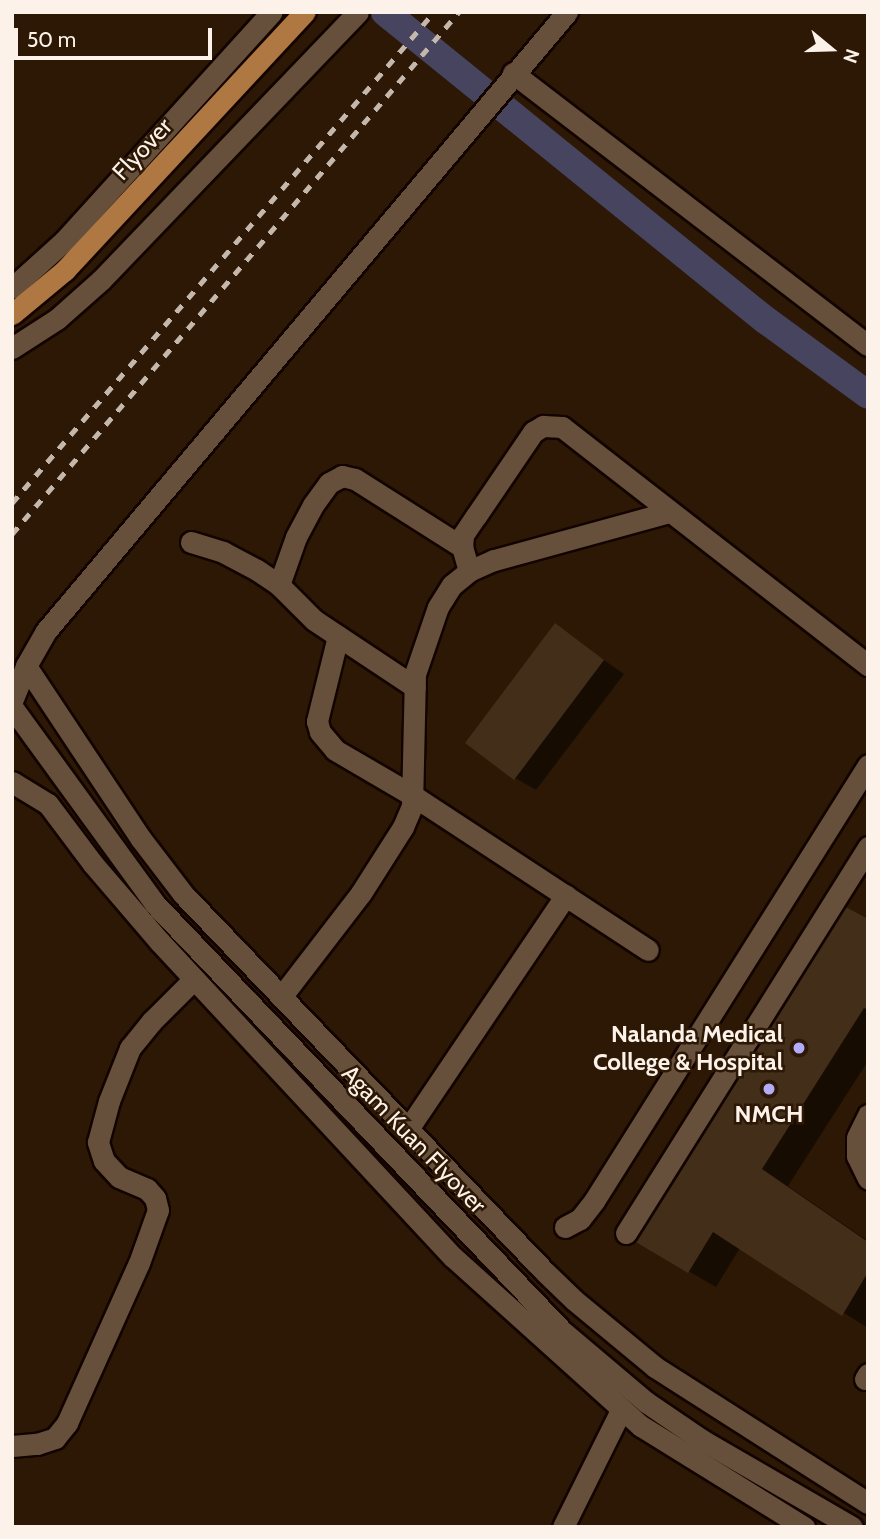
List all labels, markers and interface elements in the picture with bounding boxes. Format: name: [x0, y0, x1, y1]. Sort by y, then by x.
scale bar: [18, 14, 215, 58]
north arrow: [796, 14, 866, 84]
text: 50 m: [27, 27, 76, 52]
text: N: [838, 46, 864, 66]
street label: Flyover: [106, 112, 178, 186]
place label: Nalanda Medical College & Hospital: [593, 1020, 783, 1076]
marker: Nalanda Medical College & Hospital: [789, 1038, 809, 1058]
street label: Agam Kuan Flyover: [336, 1059, 492, 1219]
marker: NMCH: [761, 1081, 777, 1097]
place label: NMCH: [735, 1100, 803, 1128]

